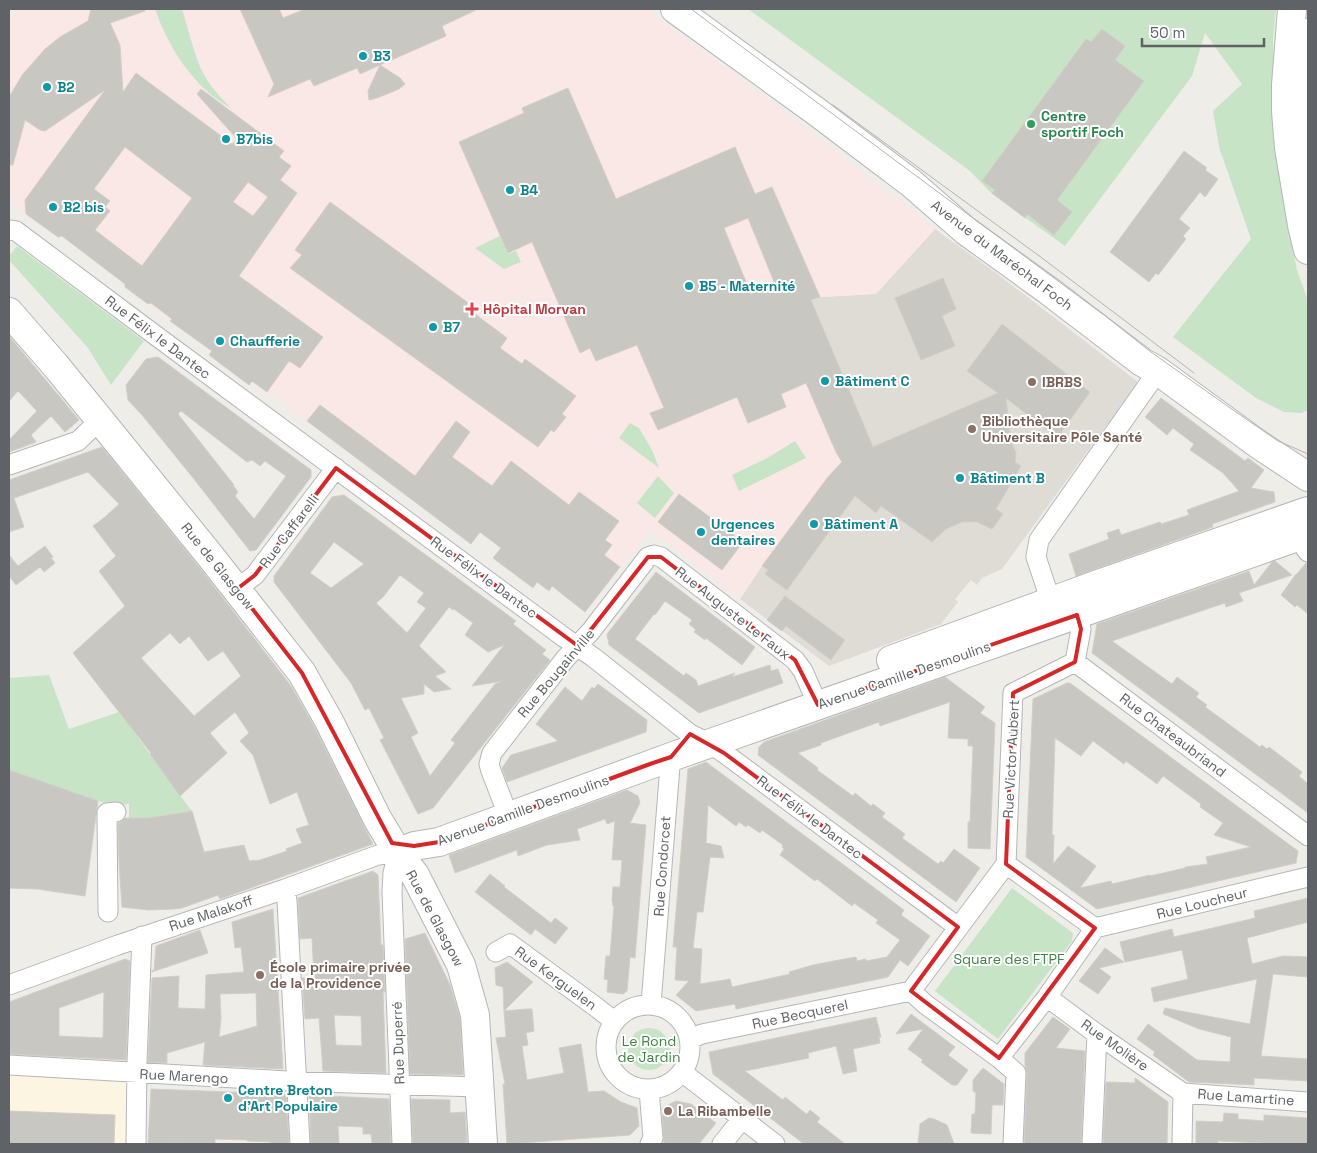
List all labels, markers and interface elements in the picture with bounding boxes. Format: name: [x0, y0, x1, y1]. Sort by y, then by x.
scale bar: [1142, 15, 1264, 47]
text: 50 m: [1150, 23, 1185, 42]
place label: B3: [373, 47, 391, 65]
marker: B3: [357, 50, 369, 62]
place label: B2: [57, 78, 75, 96]
marker: B2: [41, 81, 53, 93]
place label: Centre sportif Foch: [1041, 107, 1124, 141]
marker: Centre sportif Foch: [1025, 118, 1037, 130]
place label: B7bis: [236, 130, 273, 148]
marker: B7bis: [220, 133, 232, 145]
place label: B4: [520, 181, 538, 199]
marker: B4: [504, 184, 516, 196]
street label: Avenue du Maréchal Foch: [928, 196, 1076, 314]
place label: B2 bis: [63, 198, 104, 216]
marker: B2 bis: [47, 201, 59, 213]
place label: B5 - Maternité: [699, 277, 795, 295]
marker: B5 - Maternité: [683, 280, 695, 292]
street label: Rue Félix le Dantec: [102, 291, 214, 383]
place label: Hôpital Morvan: [483, 300, 586, 318]
marker: Hôpital Morvan: [465, 302, 479, 316]
place label: B7: [443, 318, 460, 336]
marker: B7: [427, 321, 439, 333]
place label: Chaufferie: [230, 332, 300, 350]
marker: Chaufferie: [214, 335, 226, 347]
place label: Bâtiment C: [835, 372, 909, 390]
place label: IBRBS: [1042, 373, 1082, 391]
marker: Bâtiment C: [819, 375, 831, 387]
marker: IBRBS: [1026, 376, 1038, 388]
place label: Bibliothèque Universitaire Pôle Santé: [982, 412, 1142, 446]
marker: Bibliothèque Universitaire Pôle Santé: [966, 423, 978, 435]
place label: Bâtiment B: [970, 469, 1045, 487]
marker: Bâtiment B: [954, 472, 966, 484]
street label: Rue Caffarelli: [255, 490, 323, 572]
place label: Urgences dentaires: [711, 515, 775, 549]
place label: Bâtiment A: [824, 515, 898, 533]
marker: Bâtiment A: [808, 518, 820, 530]
street label: Rue de Glasgow: [177, 519, 259, 613]
marker: Urgences dentaires: [695, 526, 707, 538]
street label: Rue Félix le Dantec: [427, 532, 541, 622]
street label: Rue Auguste Le Faux: [672, 562, 794, 664]
street label: Rue Bougainville: [514, 625, 598, 721]
street label: Avenue Camille Desmoulins: [815, 637, 993, 713]
street label: Rue Chateaubriand: [1116, 689, 1230, 781]
street label: Rue Victor Aubert: [999, 699, 1023, 819]
street label: Avenue Camille Desmoulins: [435, 771, 611, 849]
street label: Rue Félix le Dantec: [754, 771, 866, 863]
street label: Rue Condorcet: [649, 815, 675, 917]
street label: Rue de Glasgow: [402, 867, 468, 969]
street label: Rue Loucheur: [1155, 883, 1249, 923]
street label: Rue Malakoff: [167, 891, 256, 935]
street label: Rue Kerguelen: [511, 942, 601, 1014]
park label: Square des FTPF: [953, 950, 1065, 968]
place label: École primaire privée de la Providence: [270, 958, 411, 992]
marker: École primaire privée de la Providence: [254, 969, 266, 981]
street label: Rue Becquerel: [750, 995, 850, 1033]
street label: Rue Duperré: [388, 1001, 408, 1085]
street label: Rue Molière: [1078, 1015, 1152, 1075]
park label: Le Rond de Jardin: [618, 1032, 680, 1066]
street label: Rue Marengo: [139, 1065, 229, 1087]
place label: Centre Breton d'Art Populaire: [238, 1081, 338, 1115]
street label: Rue Lamartine: [1197, 1085, 1295, 1109]
marker: Centre Breton d'Art Populaire: [222, 1092, 234, 1104]
place label: La Ribambelle: [678, 1102, 771, 1120]
marker: La Ribambelle: [662, 1105, 674, 1117]

